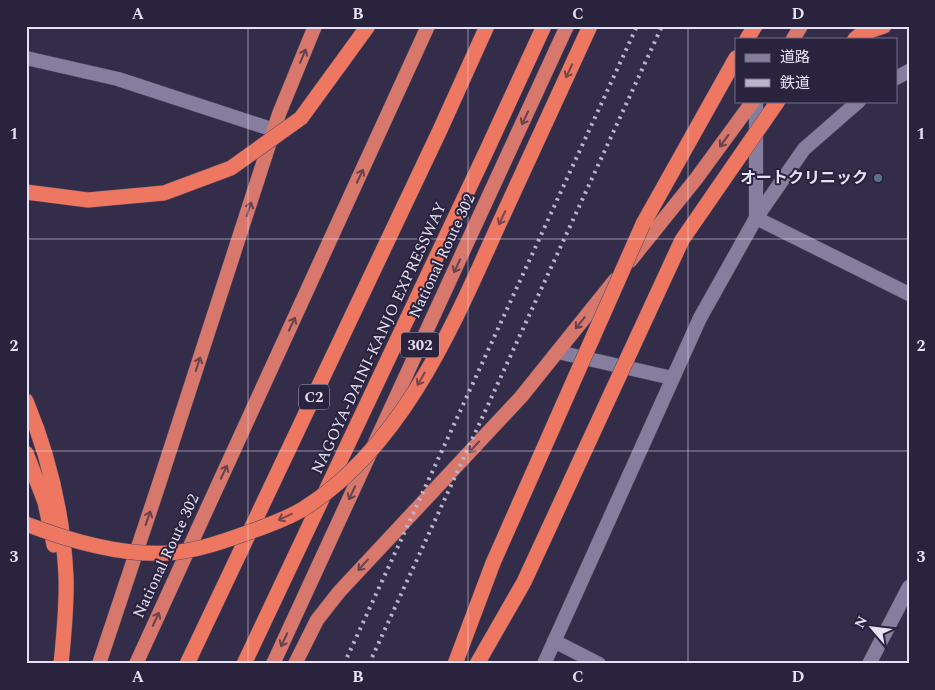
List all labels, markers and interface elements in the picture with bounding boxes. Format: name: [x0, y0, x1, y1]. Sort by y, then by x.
text: A: [132, 2, 145, 26]
text: B: [352, 2, 364, 26]
text: C: [572, 2, 584, 26]
text: D: [792, 2, 805, 26]
legend: [735, 38, 898, 102]
text: 道路: [780, 46, 810, 69]
one-way arrow: [299, 49, 308, 64]
one-way arrow: [564, 63, 574, 78]
text: 鉄道: [780, 72, 810, 95]
one-way arrow: [519, 110, 529, 125]
text: 1: [10, 122, 18, 146]
text: 1: [917, 122, 925, 146]
one-way arrow: [719, 134, 729, 148]
place label: オートクリニック: [740, 166, 868, 190]
one-way arrow: [355, 169, 365, 184]
marker: オートクリニック: [872, 172, 884, 184]
street label: National Route 302: [403, 190, 481, 322]
street label: NAGOYA-DAINI-KANJO EXPRESSWAY: [305, 198, 453, 478]
one-way arrow: [244, 201, 254, 217]
one-way arrow: [496, 210, 506, 225]
one-way arrow: [451, 258, 461, 273]
one-way arrow: [287, 317, 297, 332]
one-way arrow: [575, 317, 586, 330]
road number: 302: [401, 332, 439, 358]
text: 2: [10, 334, 19, 358]
text: 2: [917, 334, 926, 358]
one-way arrow: [194, 356, 204, 372]
one-way arrow: [416, 372, 426, 386]
road number: C2: [299, 384, 329, 410]
one-way arrow: [468, 440, 480, 453]
one-way arrow: [220, 465, 229, 480]
one-way arrow: [347, 485, 356, 500]
street label: National Route 302: [127, 490, 205, 622]
one-way arrow: [144, 511, 153, 526]
one-way arrow: [278, 513, 293, 523]
text: 3: [10, 545, 19, 569]
text: 3: [917, 545, 926, 569]
one-way arrow: [357, 559, 369, 572]
north arrow: [848, 602, 898, 652]
one-way arrow: [152, 612, 162, 627]
text: N: [849, 612, 873, 632]
one-way arrow: [279, 632, 288, 647]
text: A: [132, 665, 145, 689]
text: B: [352, 665, 364, 689]
text: C: [572, 665, 584, 689]
text: D: [792, 665, 805, 689]

